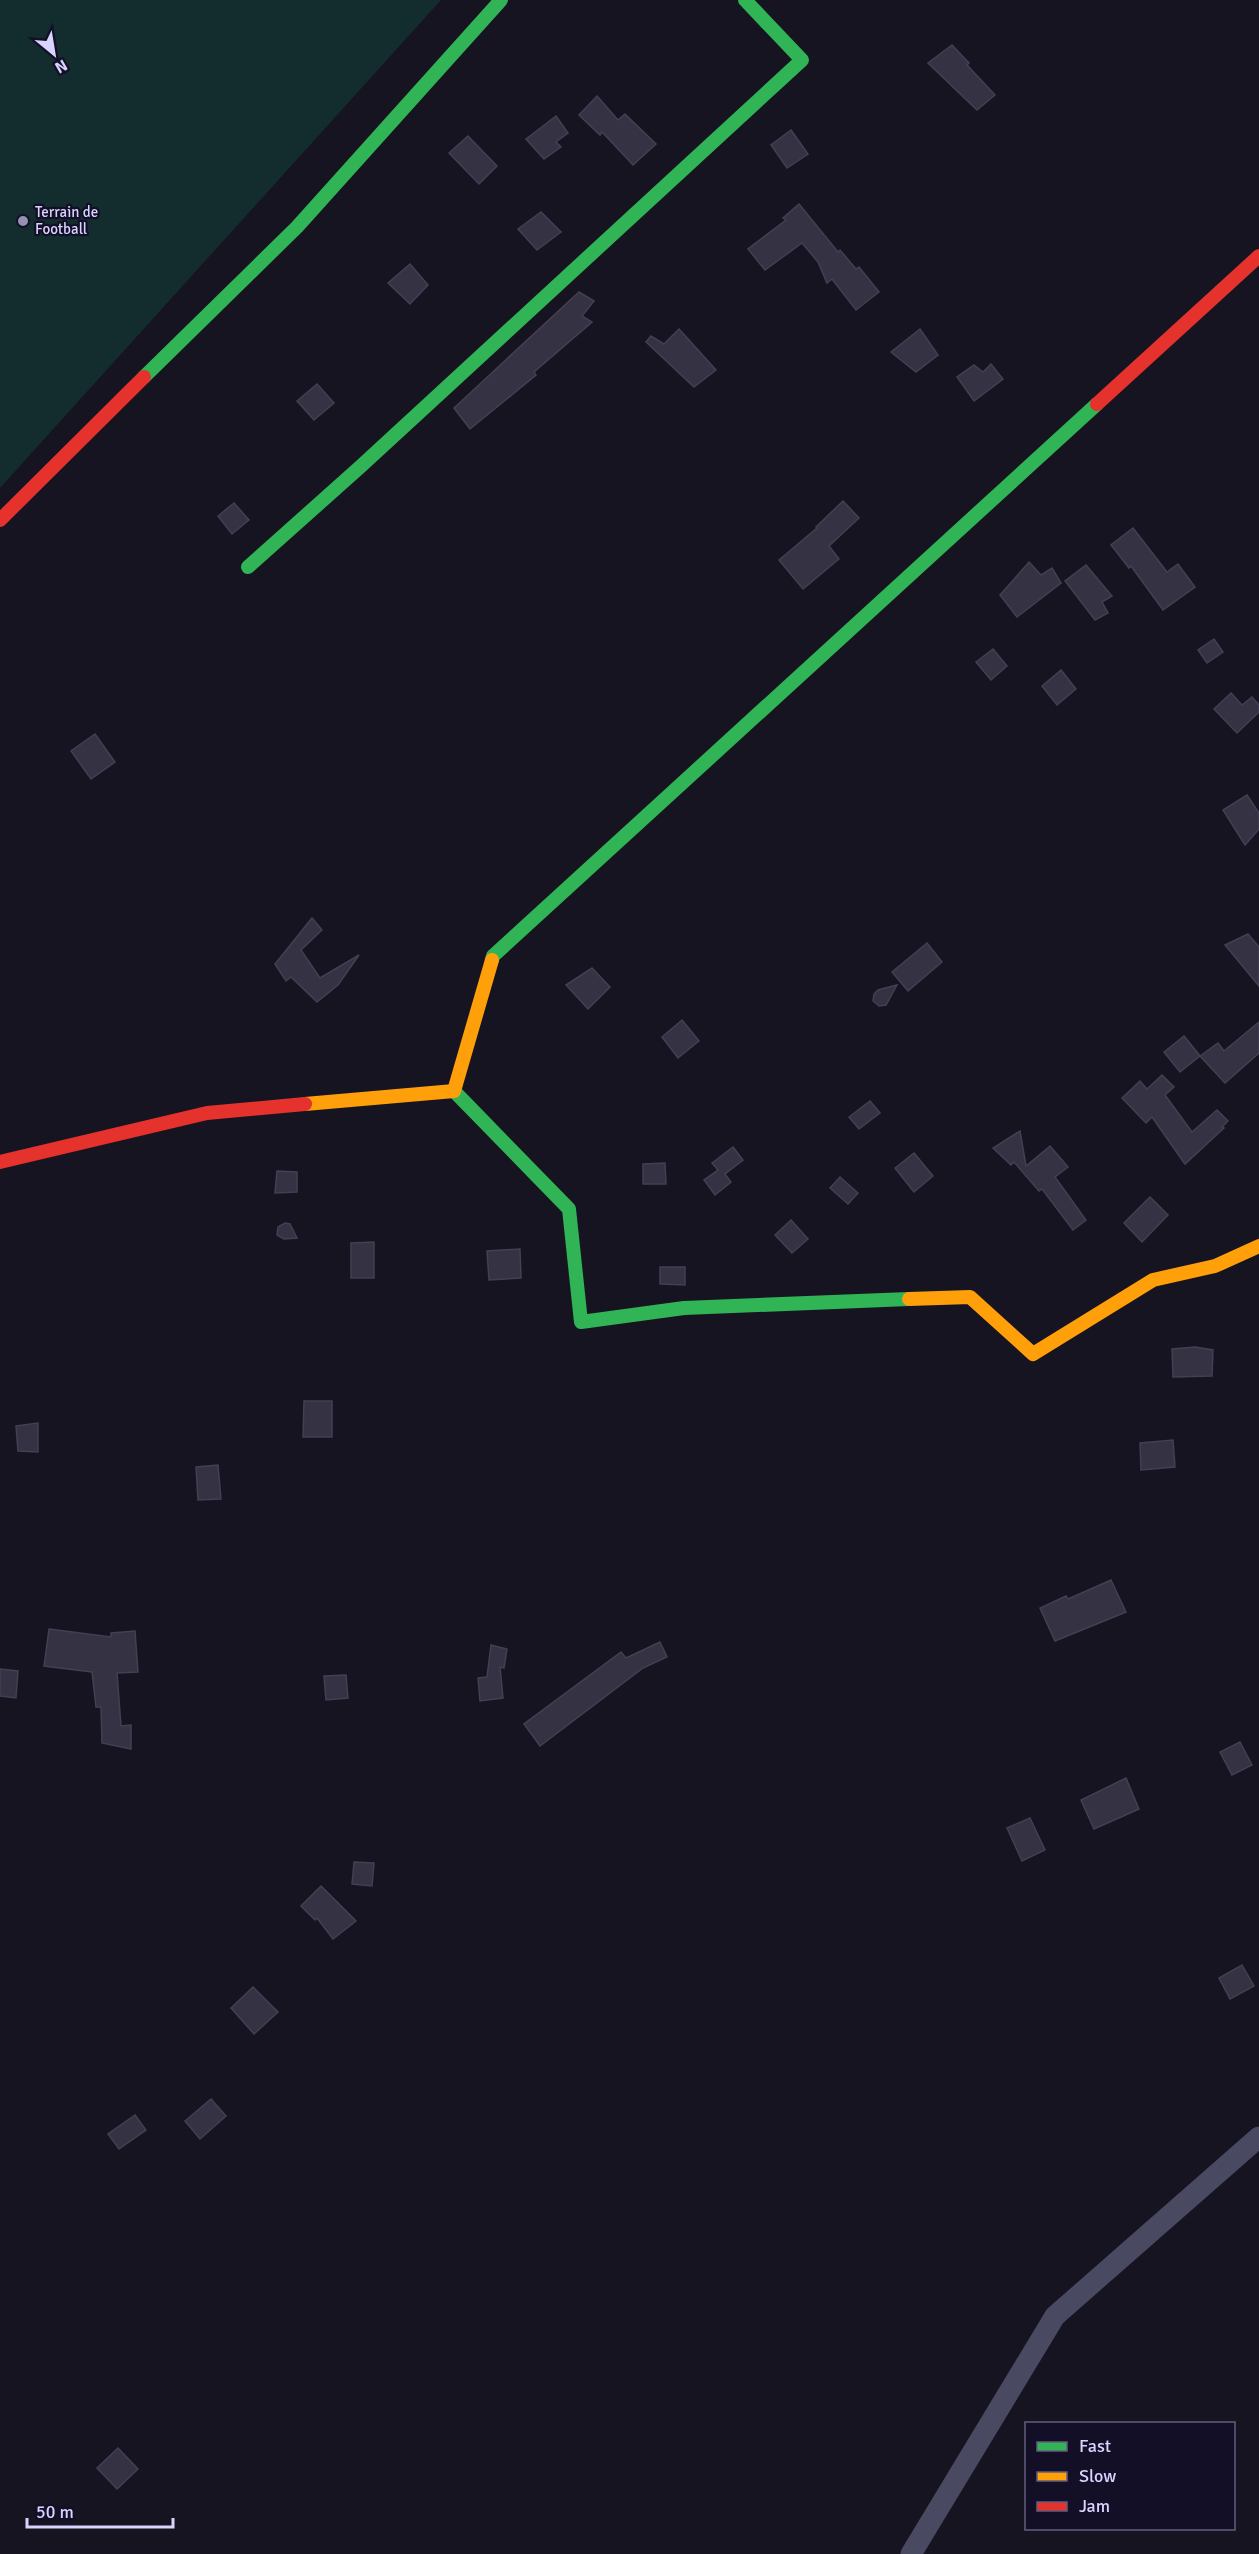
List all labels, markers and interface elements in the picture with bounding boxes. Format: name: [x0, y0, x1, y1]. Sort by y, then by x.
north arrow: [24, 24, 84, 84]
text: N: [51, 55, 71, 78]
place label: Terrain de Football: [35, 203, 98, 238]
marker: Terrain de Football: [16, 214, 30, 228]
legend: [1025, 2422, 1235, 2530]
text: Fast: [1079, 2435, 1111, 2457]
text: Slow: [1079, 2465, 1116, 2487]
scale bar: [27, 2491, 172, 2529]
text: Jam: [1079, 2495, 1110, 2517]
text: 50 m: [36, 2501, 74, 2523]

